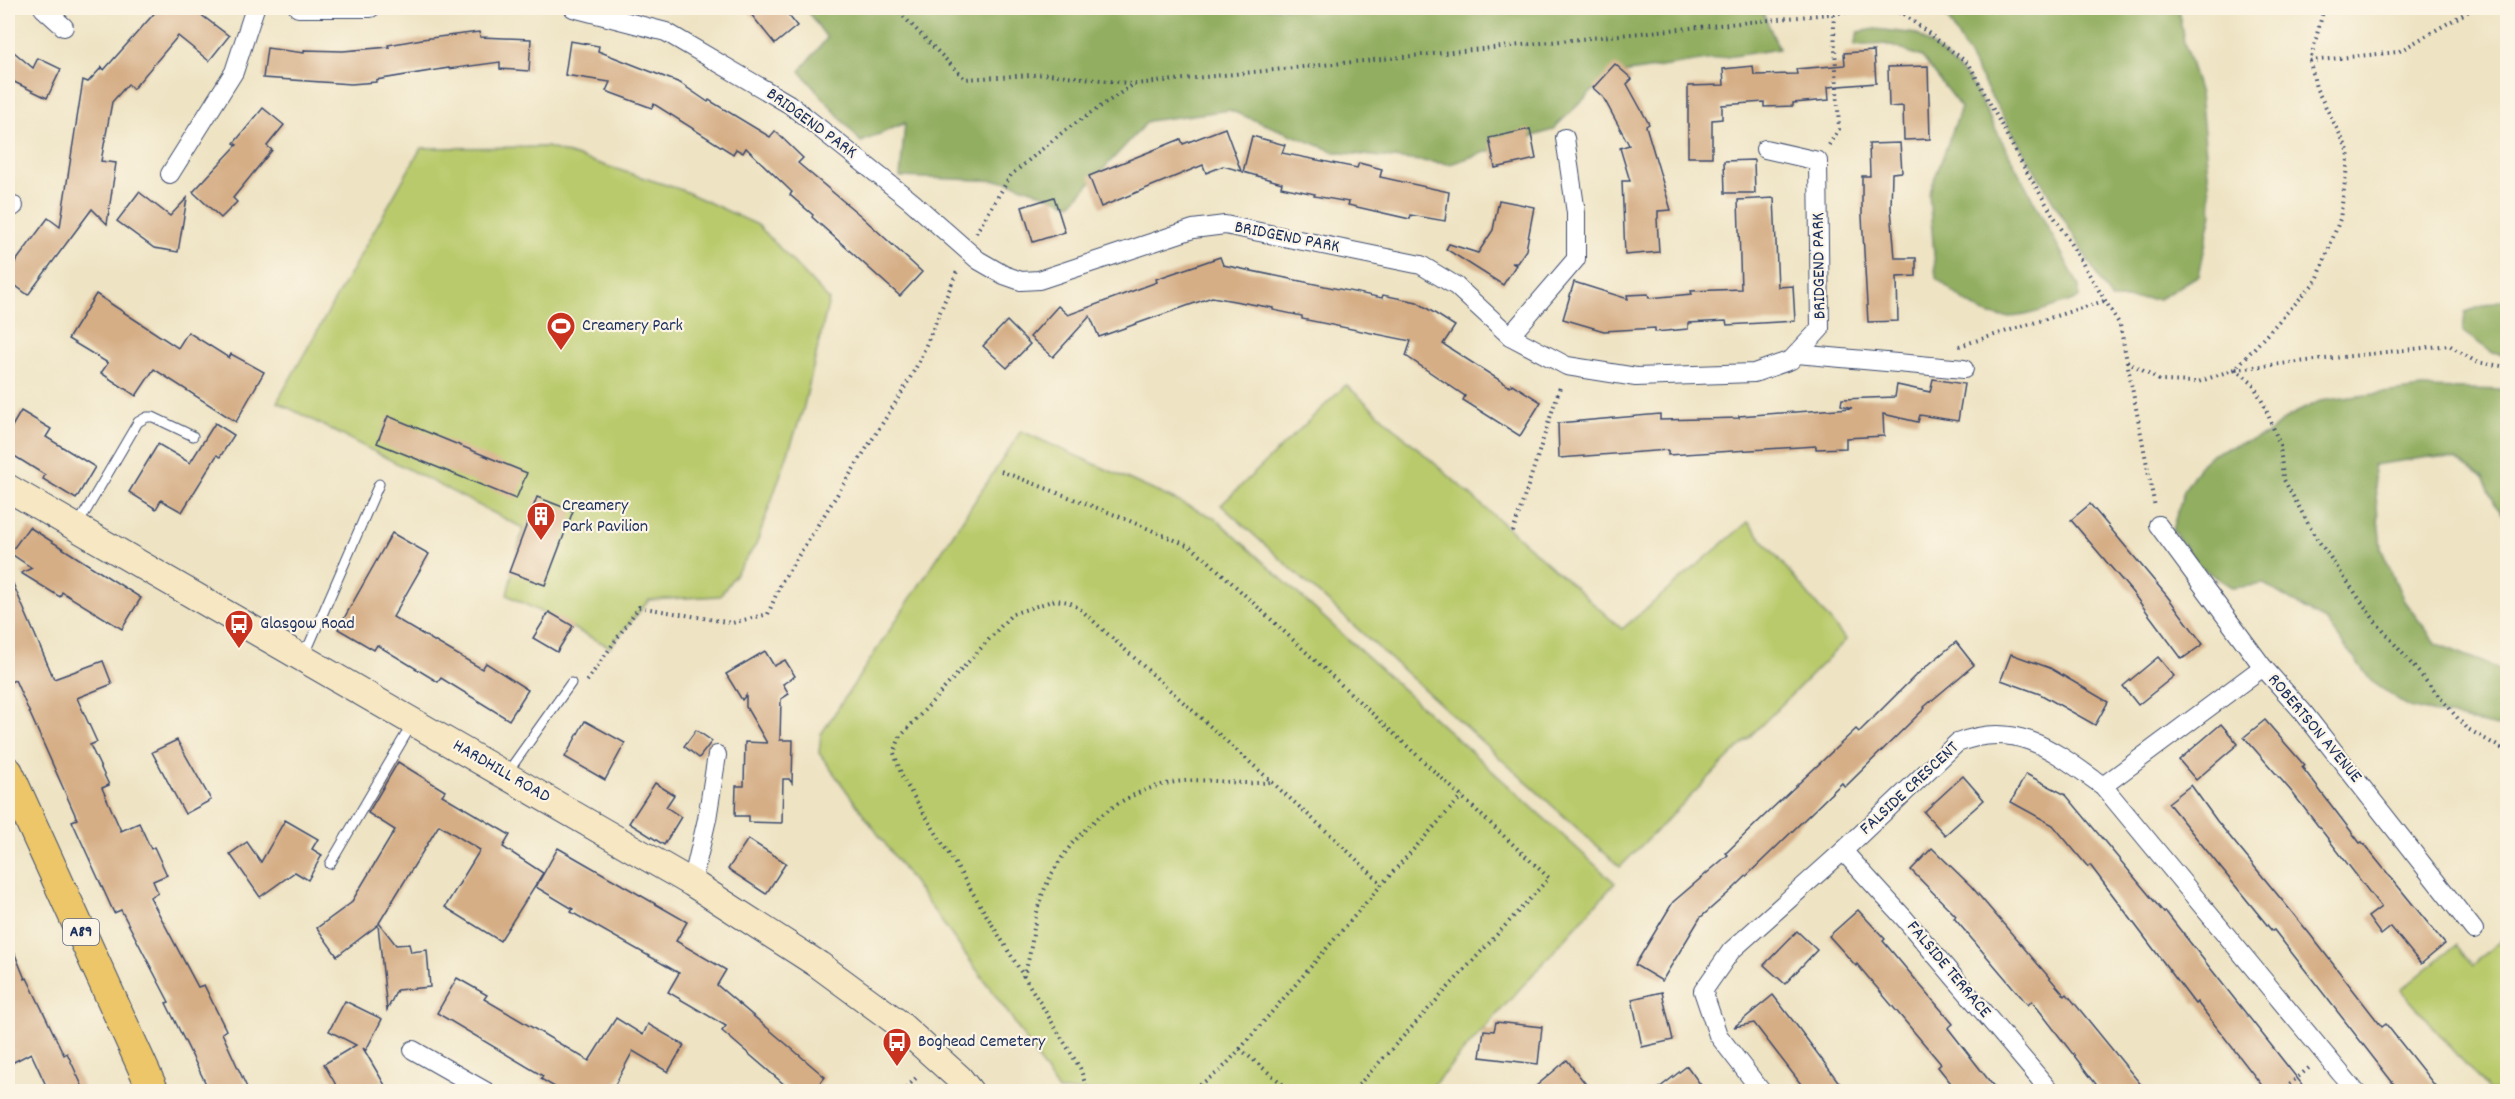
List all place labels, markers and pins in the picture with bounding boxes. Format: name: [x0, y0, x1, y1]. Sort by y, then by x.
sports icon: Creamery Park: [545, 310, 577, 352]
place label: Creamery Park: [582, 314, 683, 339]
place label: Creamery Park Pavilion: [562, 494, 648, 540]
building icon: Creamery Park Pavilion: [525, 500, 557, 542]
bus stop icon: Glasgow Road: [223, 608, 255, 650]
place label: Glasgow Road: [260, 612, 355, 637]
bus stop icon: Boghead Cemetery: [881, 1026, 913, 1068]
place label: Boghead Cemetery: [918, 1030, 1046, 1055]

